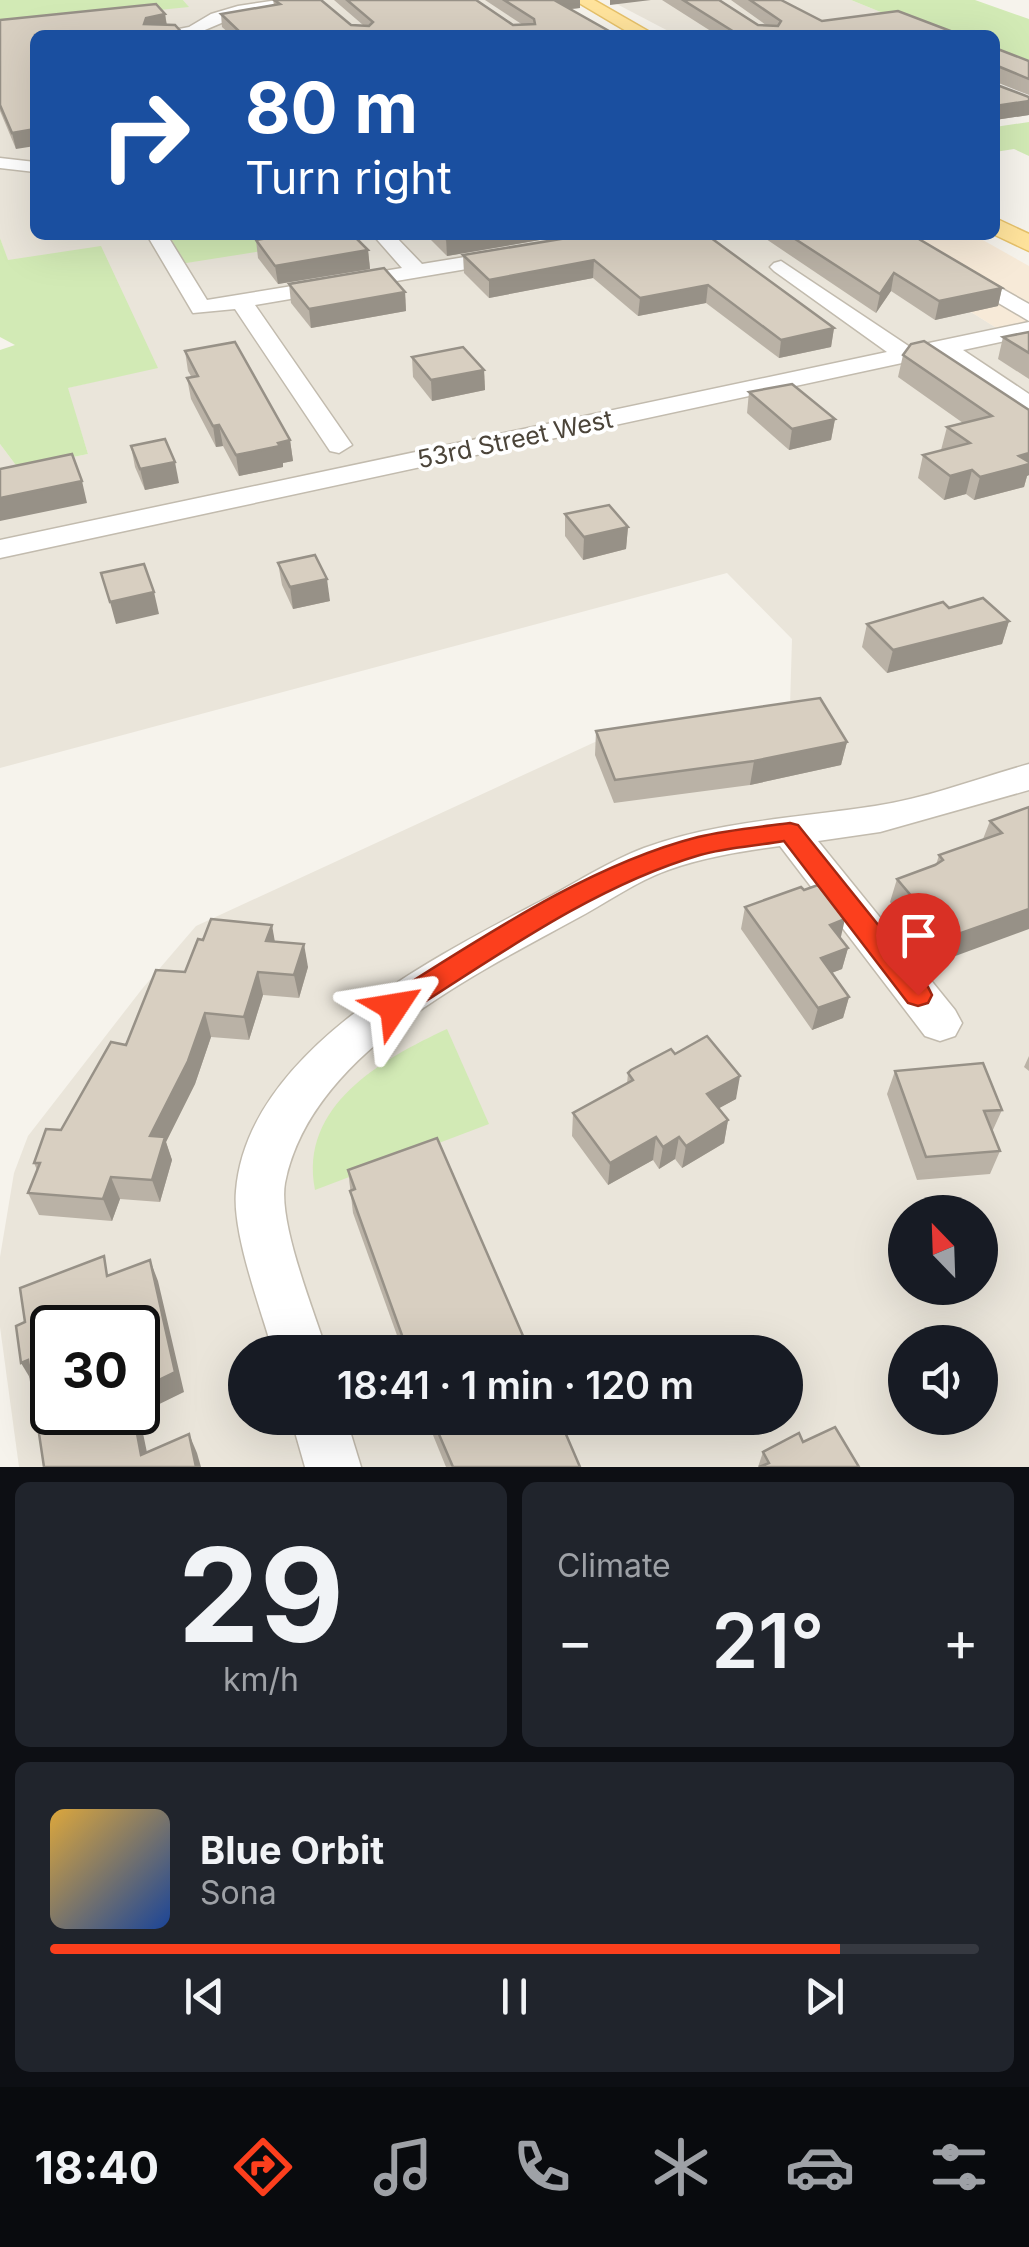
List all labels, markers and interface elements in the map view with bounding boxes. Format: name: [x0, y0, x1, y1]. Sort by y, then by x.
text: 80 m: [245, 65, 418, 150]
icon: right: [80, 70, 210, 200]
text: Turn right: [245, 150, 452, 205]
street label: 53rd Street West: [415, 404, 615, 474]
pin: [876, 893, 961, 996]
icon: arrive: [891, 908, 946, 963]
position arrow: [342, 955, 446, 1059]
north arrow: [888, 1195, 998, 1305]
map controls: [888, 1195, 998, 1435]
speed limit sign: 30: [30, 1305, 160, 1435]
button: sound: [888, 1325, 998, 1435]
text: 18:41 · 1 min · 120 m: [337, 1362, 694, 1408]
text: 29: [178, 1516, 344, 1673]
text: Climate: [557, 1546, 671, 1585]
text: 21°: [712, 1595, 824, 1686]
text: −: [557, 1608, 593, 1674]
text: +: [943, 1608, 979, 1674]
text: km/h: [223, 1660, 299, 1699]
text: Blue Orbit: [200, 1827, 384, 1873]
text: Sona: [200, 1873, 277, 1912]
icon: previous: [177, 1969, 232, 2024]
icon: pause: [487, 1969, 542, 2024]
icon: next: [797, 1969, 852, 2024]
icon: directions: [228, 2132, 298, 2202]
icon: music: [368, 2132, 438, 2202]
icon: phone: [507, 2132, 577, 2202]
icon: climate: [646, 2132, 716, 2202]
icon: car: [785, 2132, 855, 2202]
icon: filters: [924, 2132, 994, 2202]
text: 18:40: [35, 2140, 159, 2195]

